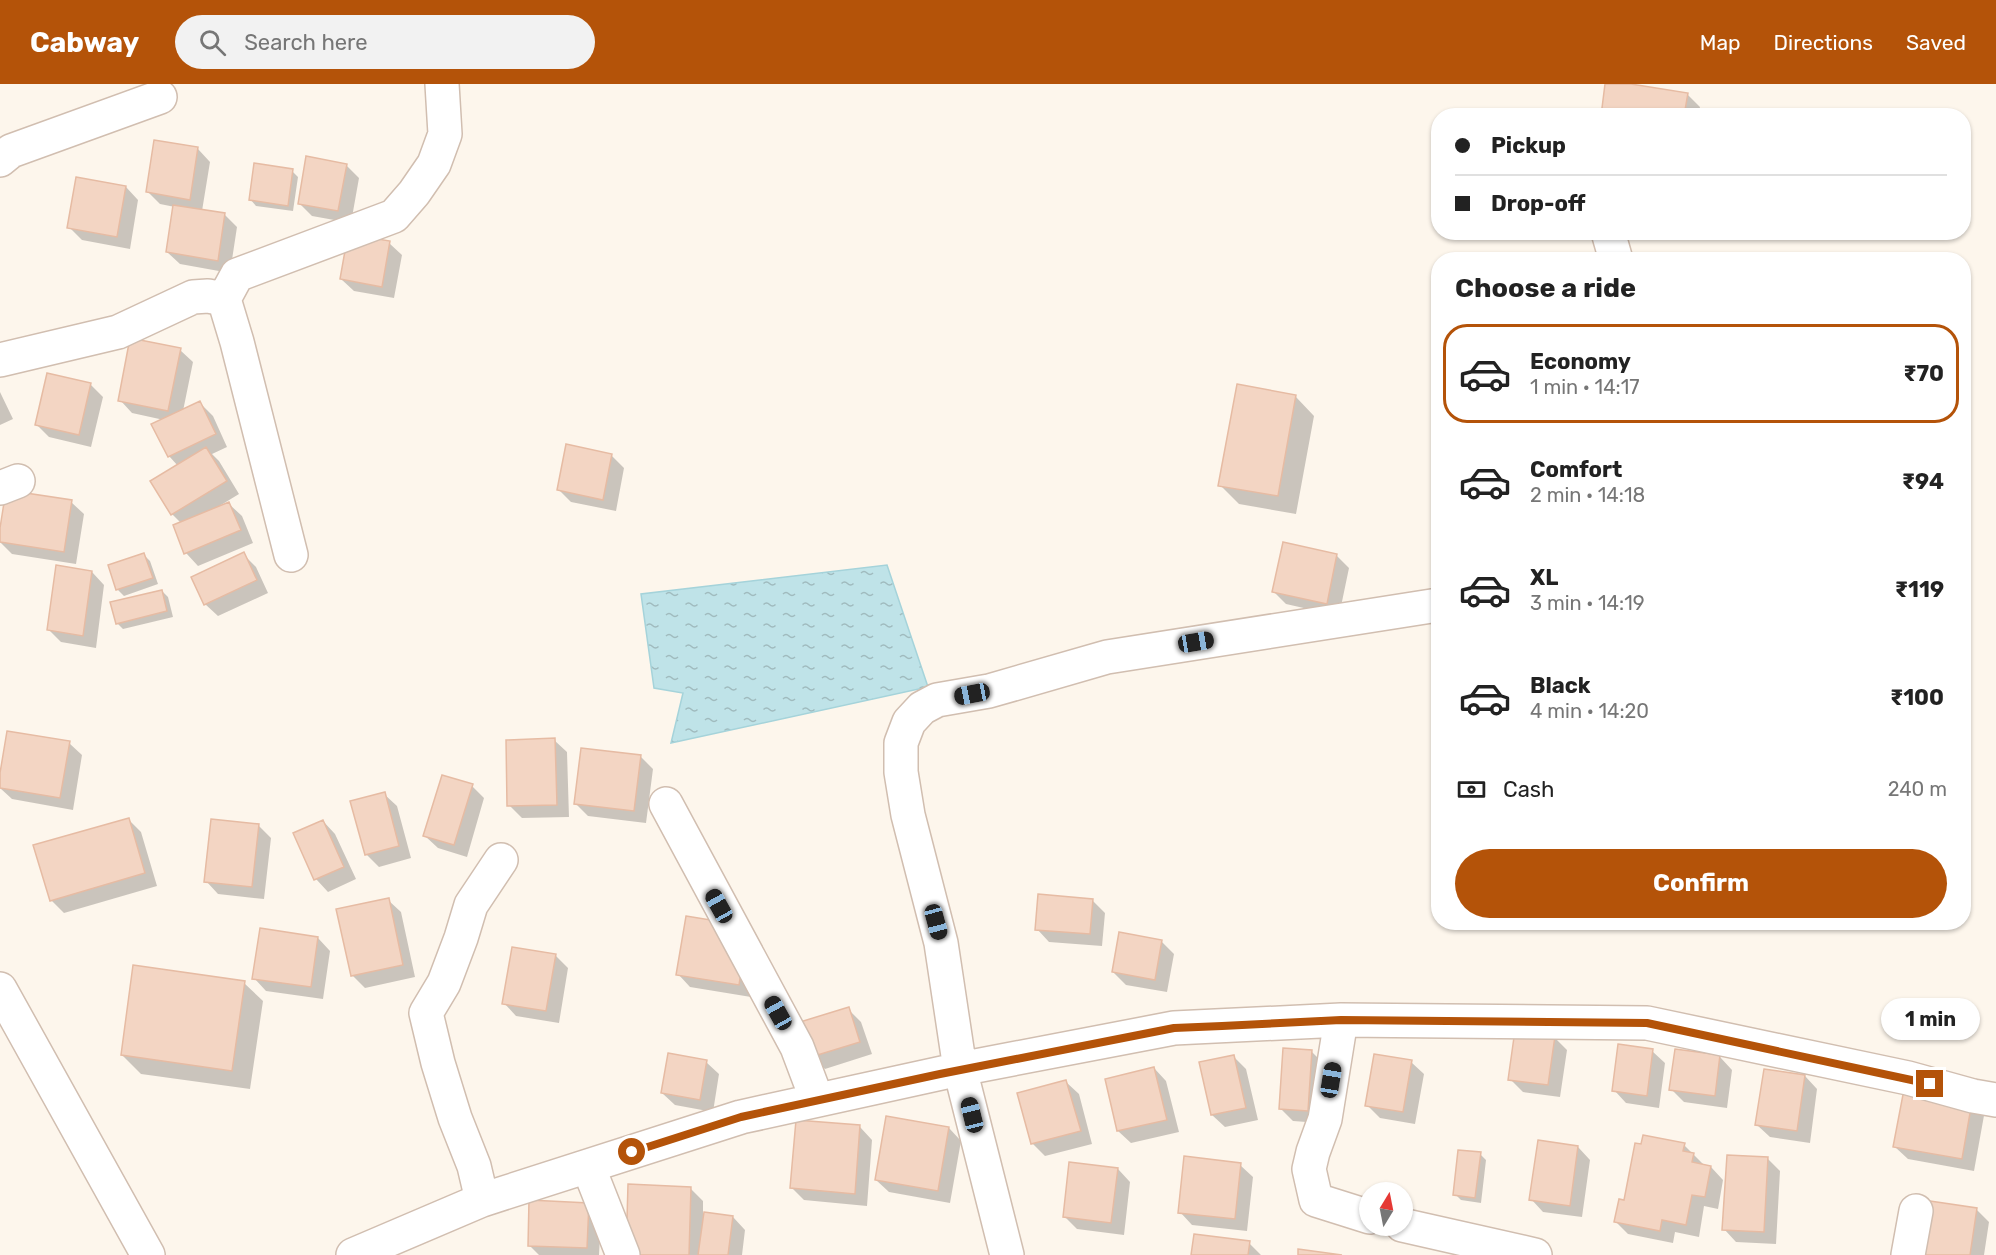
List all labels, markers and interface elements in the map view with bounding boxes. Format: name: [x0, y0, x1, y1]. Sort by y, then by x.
search box: [175, 15, 595, 69]
text: Cabway: [30, 26, 139, 59]
icon: search: [196, 26, 229, 59]
text: Search here: [244, 29, 368, 56]
text: Map: [1700, 30, 1741, 55]
text: Directions: [1774, 30, 1873, 55]
text: Saved: [1906, 30, 1966, 55]
text: Pickup: [1491, 132, 1566, 159]
text: Drop-off: [1491, 190, 1586, 217]
text: Choose a ride: [1455, 272, 1636, 304]
icon: car: [1458, 347, 1512, 401]
text: Economy: [1530, 348, 1631, 375]
text: ₹70: [1903, 360, 1944, 387]
text: 1 min · 14:17: [1530, 375, 1640, 399]
icon: car: [1458, 455, 1512, 509]
text: Comfort: [1530, 456, 1622, 483]
text: ₹94: [1902, 468, 1944, 495]
text: 2 min · 14:18: [1530, 483, 1645, 507]
icon: car: [1458, 563, 1512, 617]
text: XL: [1530, 564, 1558, 591]
text: ₹119: [1895, 576, 1944, 603]
text: 3 min · 14:19: [1530, 591, 1645, 615]
car: [1177, 630, 1215, 654]
icon: car: [1458, 671, 1512, 725]
text: Black: [1530, 672, 1591, 699]
car: [953, 682, 991, 706]
text: ₹100: [1890, 684, 1944, 711]
text: 4 min · 14:20: [1530, 699, 1649, 723]
icon: cash: [1455, 773, 1488, 806]
text: Cash: [1503, 776, 1554, 803]
text: 240 m: [1888, 777, 1947, 801]
button: Confirm: [1455, 849, 1947, 918]
car: [702, 886, 736, 926]
car: [923, 902, 949, 942]
car: [761, 993, 795, 1033]
callout: 1 min: [1880, 997, 1980, 1039]
text: 1 min: [1905, 1007, 1956, 1031]
car: [1319, 1061, 1343, 1099]
route end: [1916, 1070, 1943, 1097]
car: [959, 1095, 985, 1135]
route start: [618, 1138, 645, 1165]
north arrow: [1359, 1182, 1413, 1236]
map controls: [1359, 1182, 1413, 1236]

